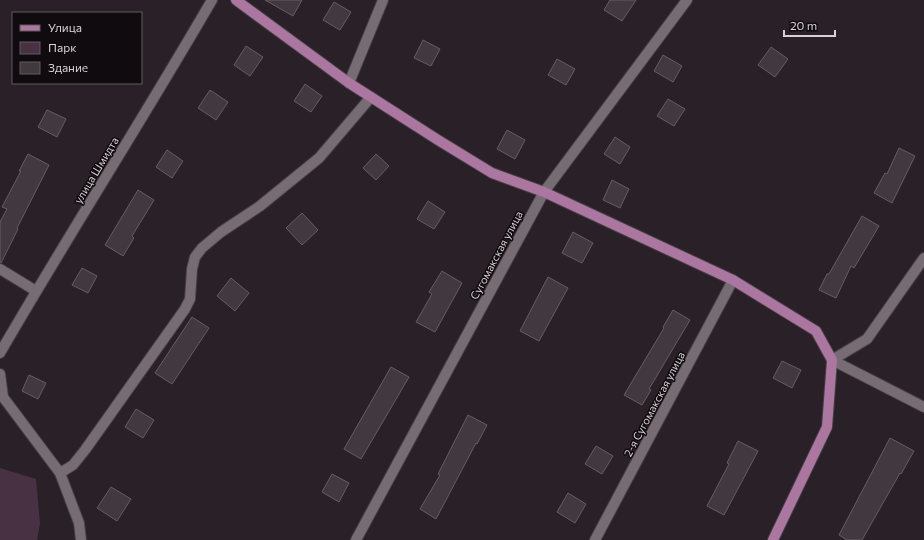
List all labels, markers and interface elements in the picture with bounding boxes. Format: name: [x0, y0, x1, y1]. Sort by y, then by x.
legend: [12, 12, 142, 84]
scale bar: [784, 12, 835, 38]
text: 20 m: [790, 18, 817, 32]
text: Улица: [48, 20, 82, 34]
text: Парк: [48, 40, 77, 54]
text: Здание: [48, 60, 88, 74]
street label: улица Шмидта: [71, 134, 121, 206]
street label: Сугомакская улица: [467, 208, 525, 302]
street label: 2-я Сугомакская улица: [621, 349, 687, 459]

